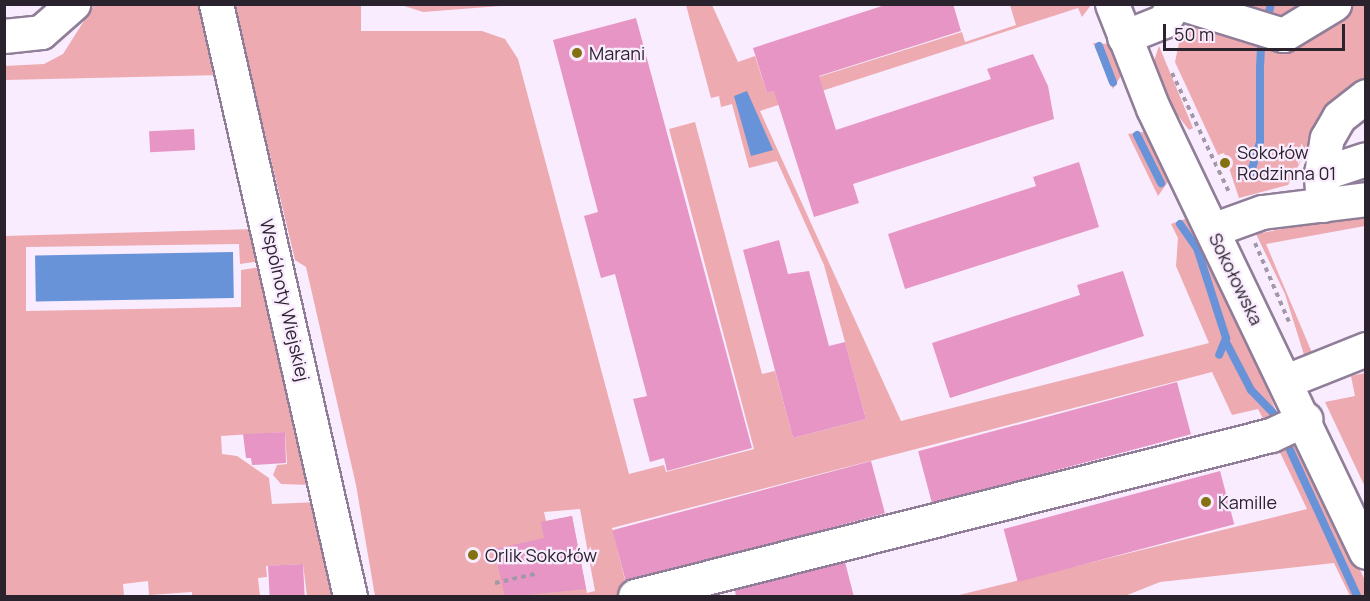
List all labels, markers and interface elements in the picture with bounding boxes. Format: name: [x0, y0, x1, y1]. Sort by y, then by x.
scale bar: [1166, 12, 1348, 50]
text: 50 m: [1174, 22, 1214, 46]
place label: Marani: [589, 42, 645, 64]
marker: Marani: [570, 46, 584, 60]
place label: Sokołów Rodzinna 01: [1237, 142, 1336, 184]
marker: Sokołów Rodzinna 01: [1218, 156, 1232, 170]
street label: Wspólnoty Wiejskiej: [256, 217, 314, 383]
street label: Sokołowska: [1204, 229, 1268, 329]
place label: Kamille: [1218, 491, 1277, 513]
marker: Kamille: [1199, 495, 1213, 509]
place label: Orlik Sokołów: [485, 544, 597, 566]
marker: Orlik Sokołów: [466, 548, 480, 562]

